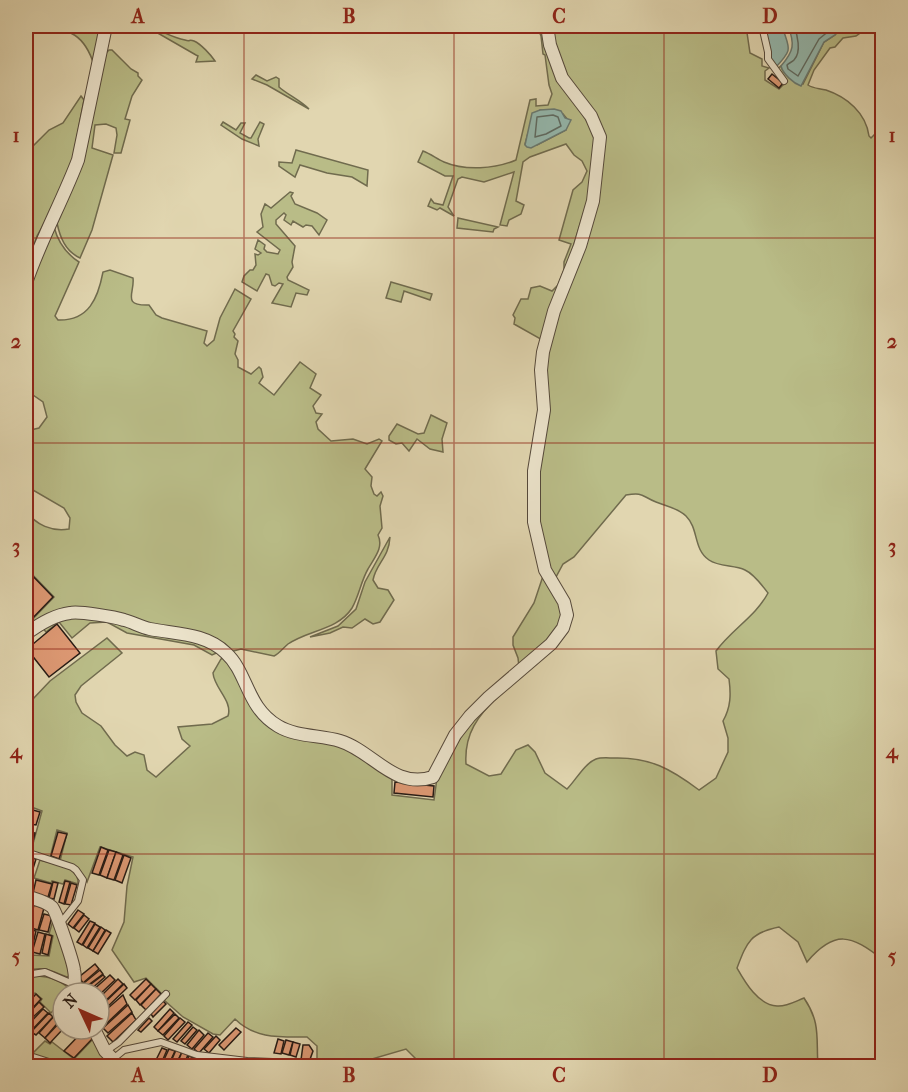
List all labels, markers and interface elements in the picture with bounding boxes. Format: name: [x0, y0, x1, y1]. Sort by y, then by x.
text: A: [130, 5, 146, 28]
text: B: [342, 5, 356, 28]
text: C: [552, 5, 566, 28]
text: D: [762, 5, 778, 28]
text: 1: [12, 124, 20, 147]
text: 1: [888, 124, 896, 147]
text: 2: [11, 330, 21, 353]
text: 2: [887, 330, 897, 353]
text: 3: [12, 535, 20, 558]
text: 3: [888, 535, 896, 558]
text: 4: [9, 740, 23, 764]
text: 4: [885, 740, 899, 764]
text: 5: [12, 945, 21, 968]
text: 5: [888, 945, 897, 968]
north arrow: [51, 981, 111, 1041]
text: N: [60, 989, 82, 1012]
text: A: [130, 1064, 146, 1087]
text: B: [342, 1064, 356, 1087]
text: C: [552, 1064, 566, 1087]
text: D: [762, 1064, 778, 1087]

